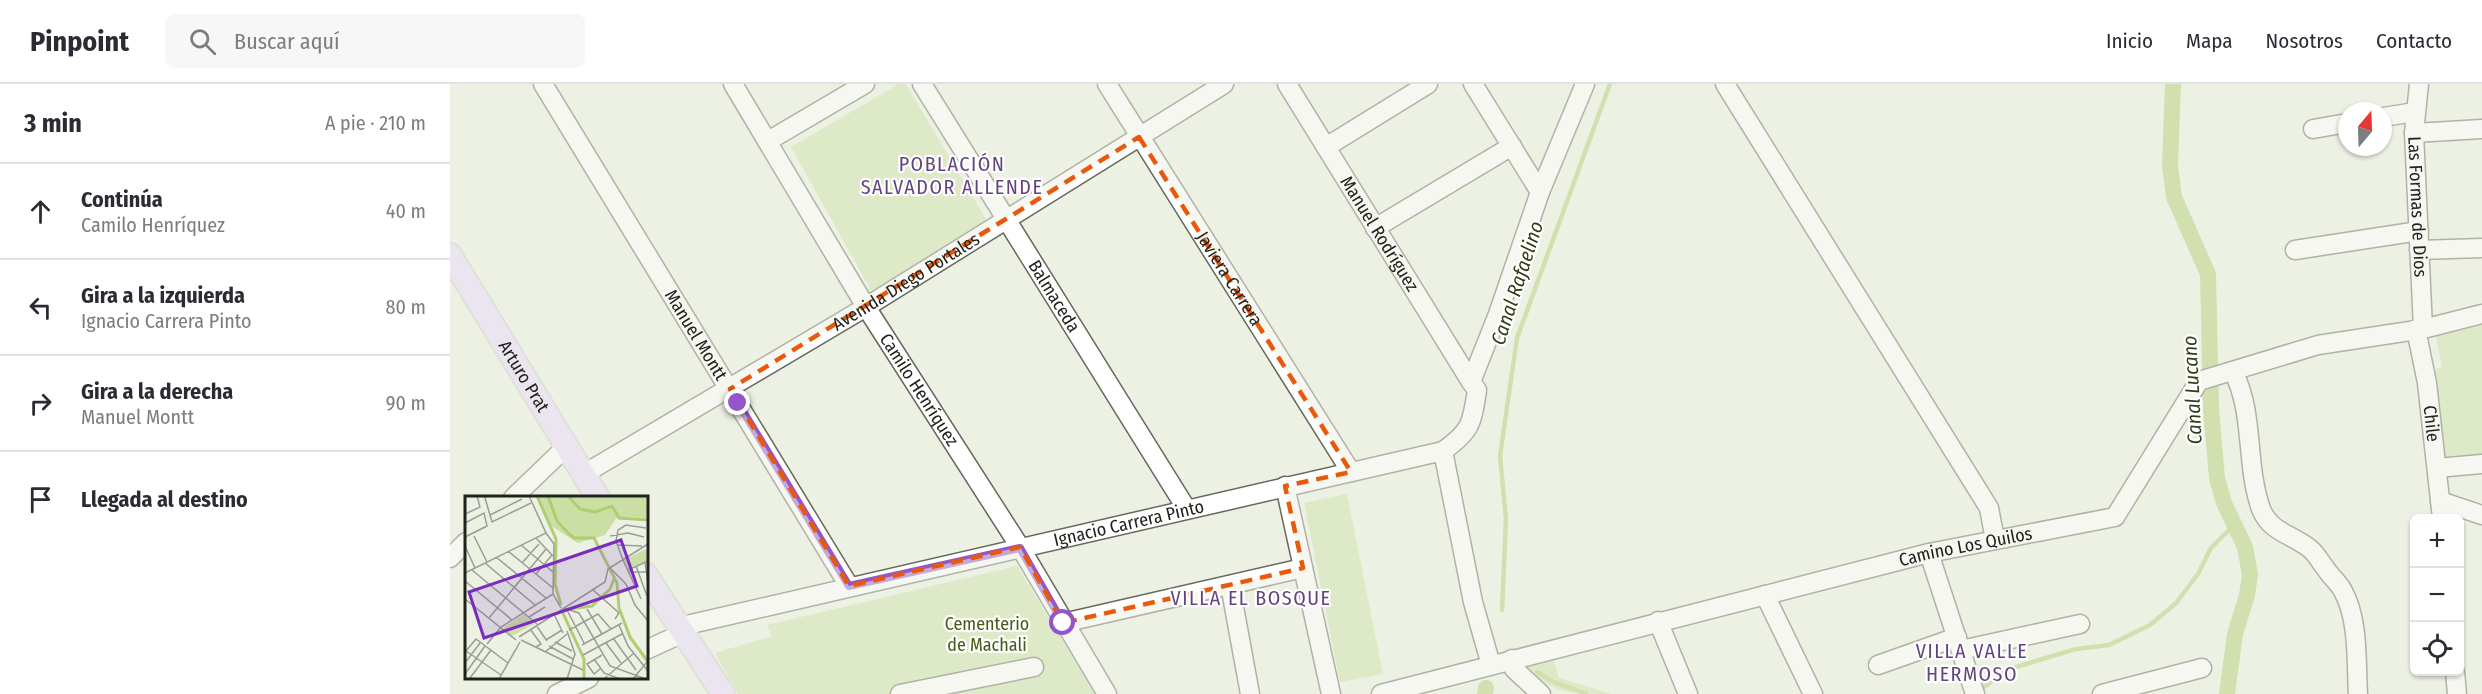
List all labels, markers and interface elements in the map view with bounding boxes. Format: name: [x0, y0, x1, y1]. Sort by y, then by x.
search box: [165, 14, 585, 68]
text: Pinpoint: [30, 25, 129, 58]
icon: search: [186, 25, 219, 58]
text: Buscar aquí: [234, 28, 339, 55]
text: Inicio: [2106, 28, 2153, 54]
text: Mapa: [2186, 28, 2233, 54]
text: Nosotros: [2266, 28, 2343, 54]
text: Contacto: [2376, 28, 2452, 54]
north arrow: [2338, 102, 2392, 156]
text: 3 min: [24, 108, 82, 139]
text: A pie · 210 m: [325, 111, 426, 135]
street label: Las Formas de Dios: [2403, 136, 2432, 278]
district label: POBLACIÓN SALVADOR ALLENDE: [861, 152, 1043, 199]
street label: Manuel Rodríguez: [1336, 172, 1423, 296]
text: Continúa: [81, 186, 163, 213]
icon: ahead: [24, 195, 57, 228]
text: 40 m: [386, 199, 426, 223]
text: Camilo Henríquez: [81, 213, 225, 237]
water label: Canal Rafaelino: [1486, 218, 1548, 348]
street label: Avenida Diego Portales: [828, 228, 984, 335]
street label: Javiera Carrera: [1192, 228, 1267, 330]
street label: Balmaceda: [1023, 256, 1085, 336]
text: Gira a la izquierda: [81, 282, 245, 309]
street label: Manuel Montt: [660, 286, 732, 384]
icon: left: [24, 291, 57, 324]
text: 80 m: [386, 295, 426, 319]
text: Ignacio Carrera Pinto: [81, 309, 252, 333]
street label: Camilo Henríquez: [875, 329, 963, 450]
water label: Canal Lucano: [2177, 335, 2207, 445]
street label: Arturo Prat: [494, 336, 554, 416]
text: Gira a la derecha: [81, 378, 233, 405]
icon: right: [24, 387, 57, 420]
route end: [724, 389, 750, 415]
text: 90 m: [386, 391, 426, 415]
street label: Chile: [2419, 404, 2444, 443]
text: Manuel Montt: [81, 405, 194, 429]
icon: arrive: [24, 483, 57, 516]
text: Llegada al destino: [81, 486, 248, 513]
street label: Ignacio Carrera Pinto: [1051, 495, 1206, 551]
inset map: [465, 496, 648, 679]
map controls: [2410, 514, 2464, 676]
button: +: [2410, 514, 2464, 568]
street label: Camino Los Quilos: [1897, 522, 2034, 571]
button: −: [2410, 568, 2464, 622]
district label: VILLA EL BOSQUE: [1171, 586, 1331, 610]
route start: [1049, 609, 1075, 635]
park label: Cementerio de Machali: [945, 613, 1029, 656]
button: locate: [2410, 622, 2464, 676]
district label: VILLA VALLE HERMOSO: [1916, 639, 2028, 686]

